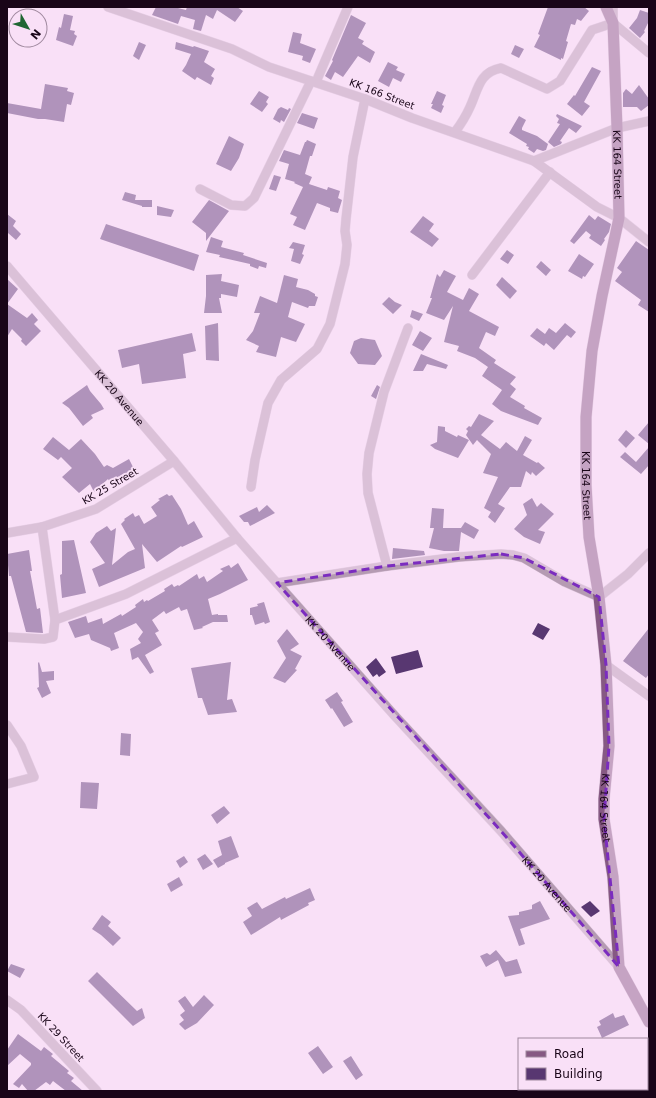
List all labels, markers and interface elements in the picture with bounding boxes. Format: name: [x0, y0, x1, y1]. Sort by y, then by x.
north arrow: [8, 8, 48, 48]
text: N: [27, 26, 43, 42]
street label: KK 166 Street: [348, 77, 416, 112]
street label: KK 164 Street: [612, 130, 624, 199]
street label: KK 20 Avenue: [93, 367, 146, 427]
street label: KK 164 Street: [581, 451, 594, 520]
street label: KK 25 Street: [80, 466, 140, 506]
street label: KK 20 Avenue: [303, 614, 358, 673]
street label: KK 164 Street: [598, 773, 613, 843]
street label: KK 20 Avenue: [520, 854, 574, 914]
street label: KK 29 Street: [36, 1010, 86, 1064]
legend: [518, 1038, 648, 1090]
text: Road: [554, 1047, 584, 1061]
text: Building: [554, 1067, 603, 1081]

